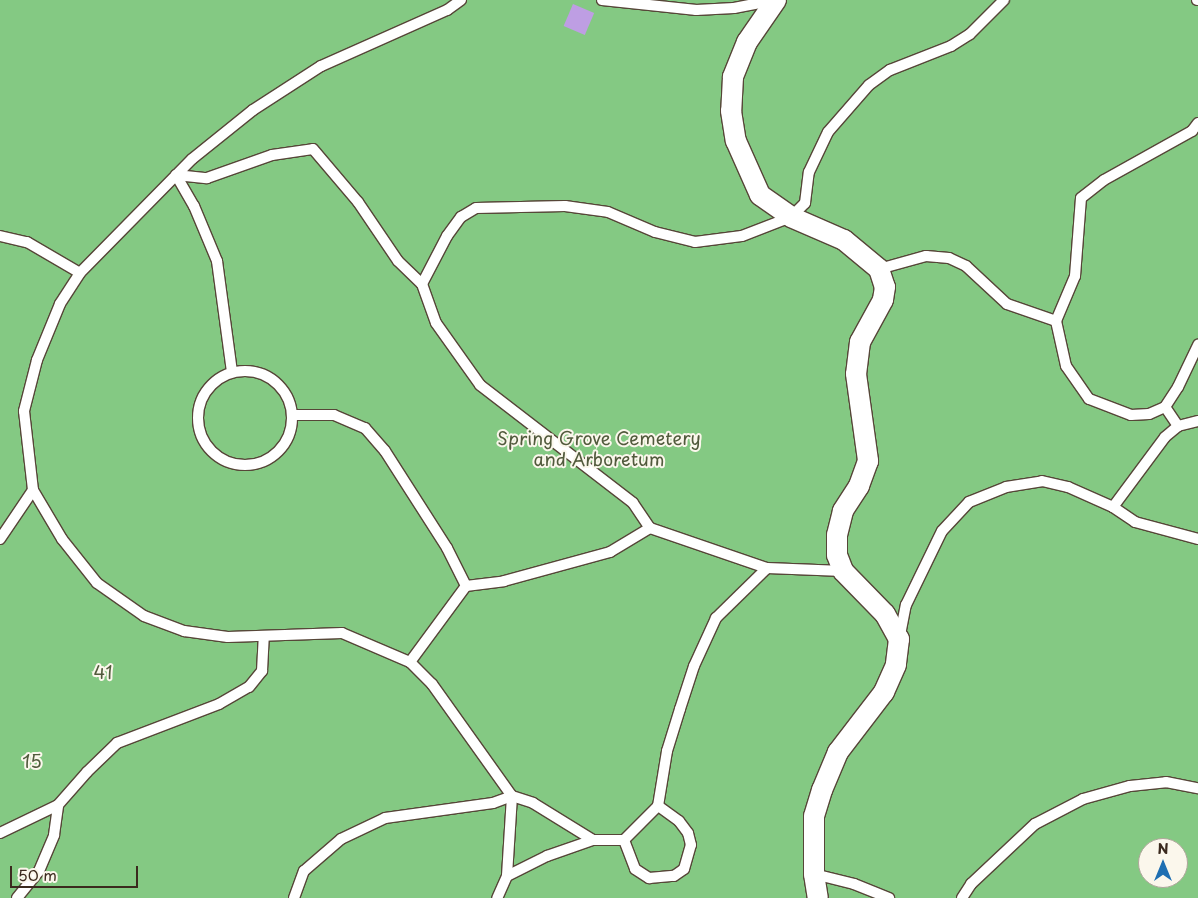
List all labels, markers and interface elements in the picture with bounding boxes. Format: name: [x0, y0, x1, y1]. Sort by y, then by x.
park label: Spring Grove Cemetery and Arboretum: [497, 428, 701, 470]
park label: 41: [94, 661, 112, 683]
park label: 15: [22, 750, 42, 772]
north arrow: [1138, 838, 1188, 888]
text: N: [1157, 838, 1169, 859]
scale bar: [12, 856, 140, 888]
text: 50 m: [18, 863, 57, 886]

